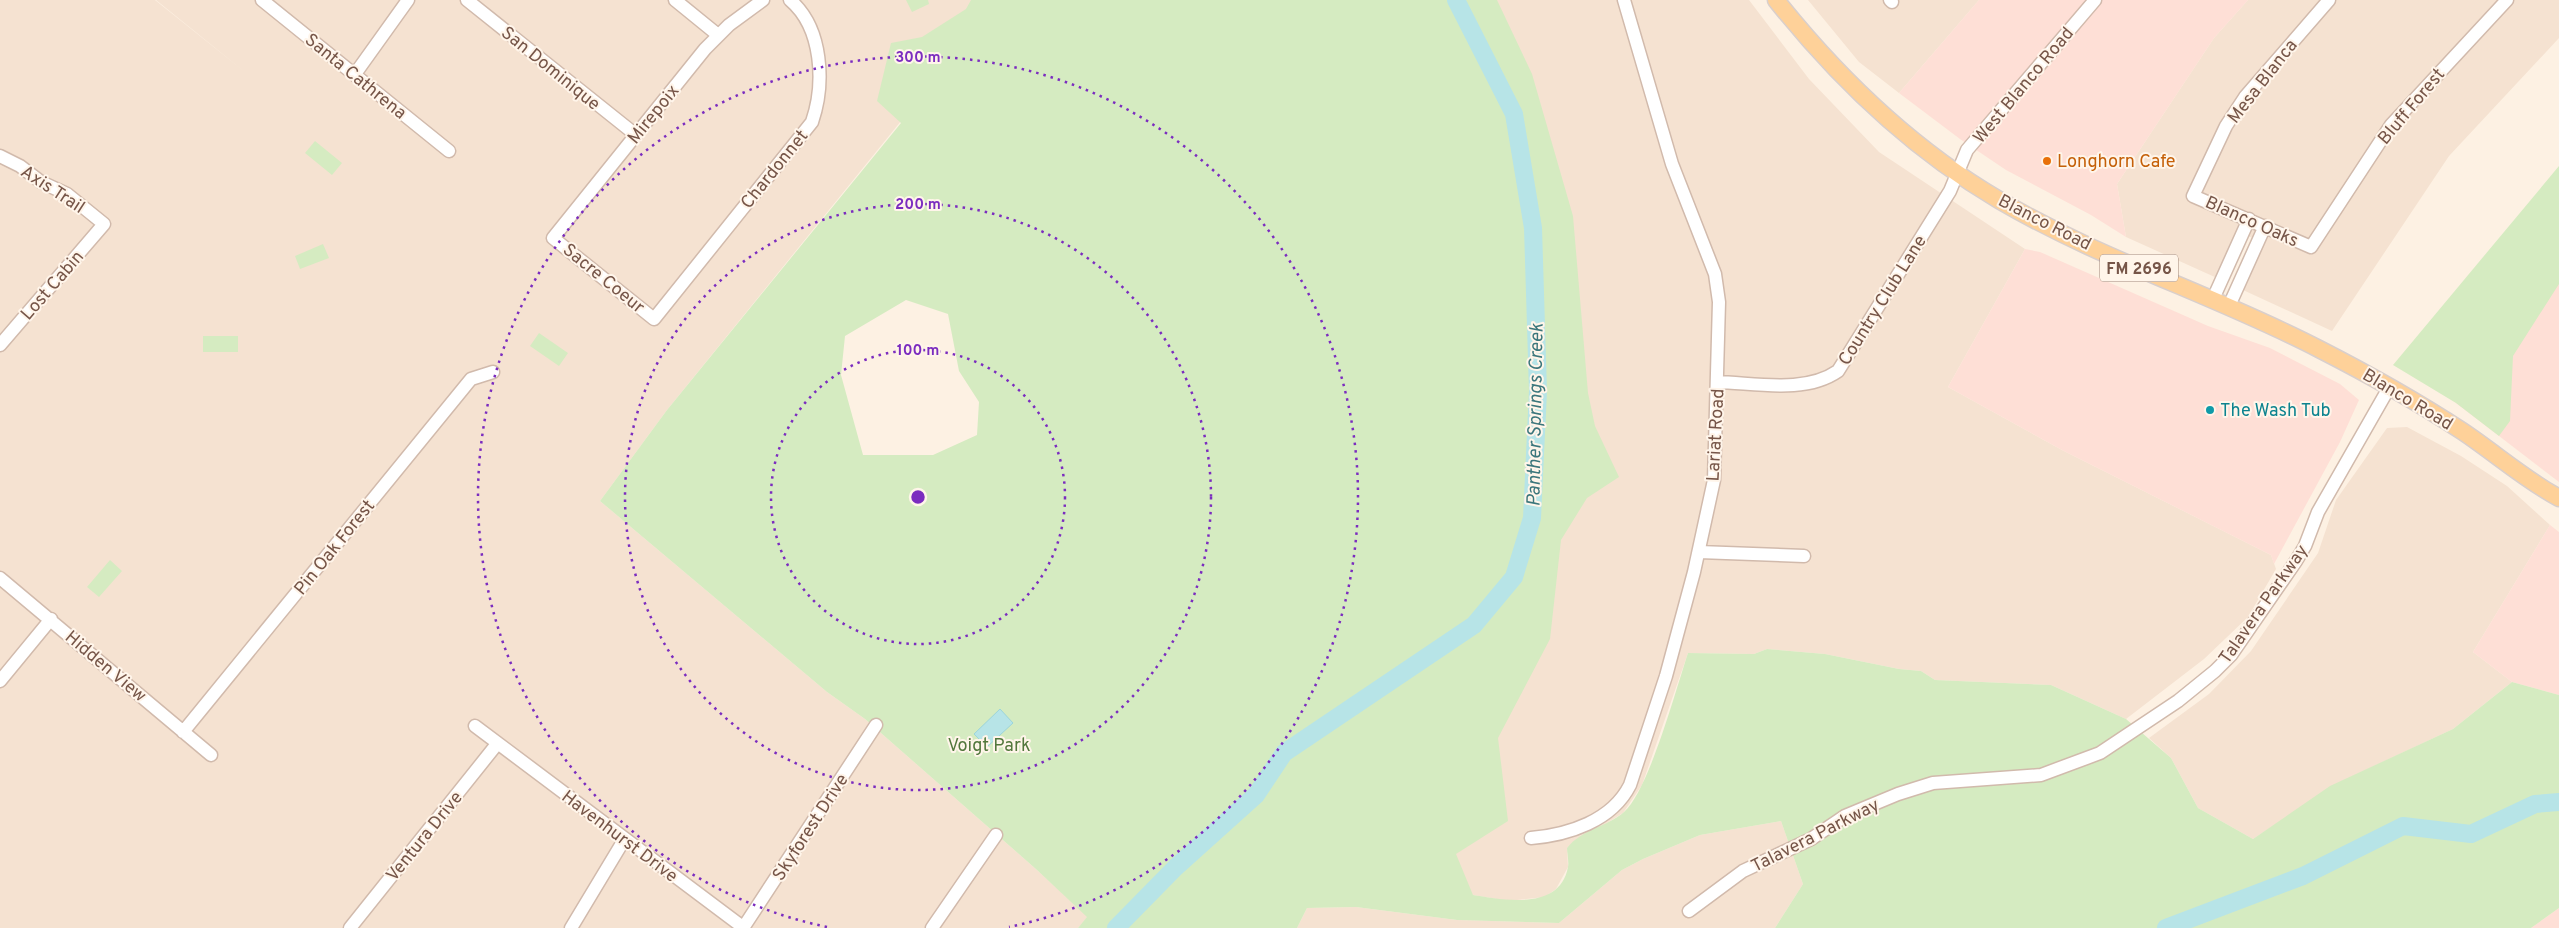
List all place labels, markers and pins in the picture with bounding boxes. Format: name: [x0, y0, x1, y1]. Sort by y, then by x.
place label: Longhorn Cafe: [2057, 151, 2176, 174]
marker: Longhorn Cafe: [2041, 155, 2053, 167]
place label: The Wash Tub: [2220, 400, 2331, 423]
marker: The Wash Tub: [2204, 404, 2216, 416]
centre of rings: [909, 488, 927, 506]

